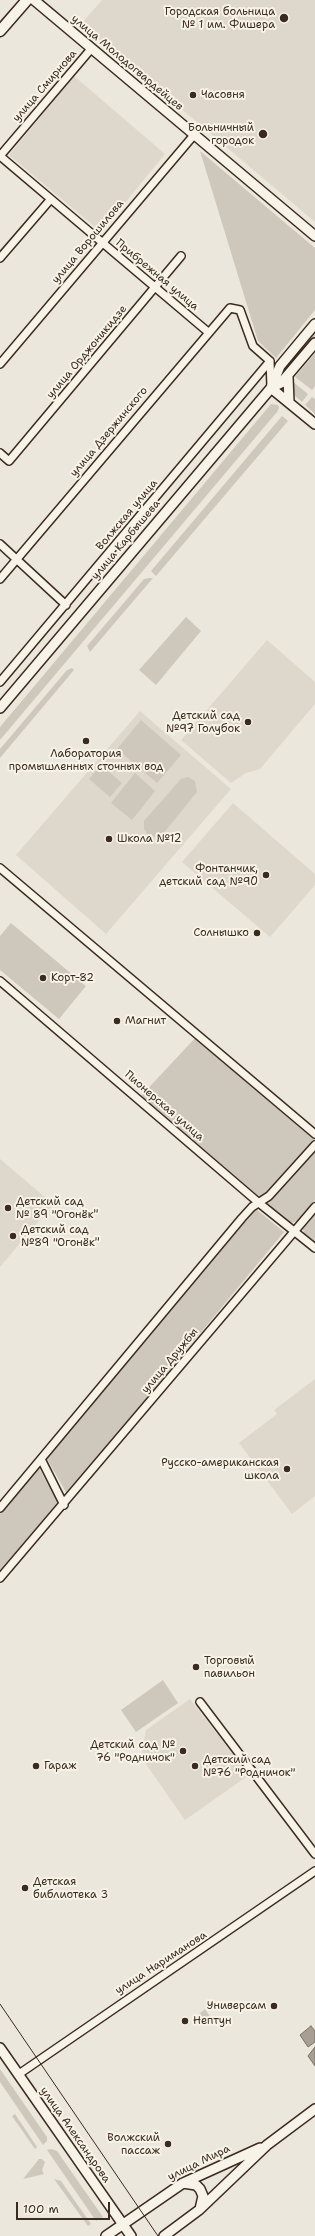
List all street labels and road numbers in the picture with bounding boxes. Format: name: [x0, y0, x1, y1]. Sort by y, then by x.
street label: улица Молодогвардейцев: [68, 12, 186, 114]
street label: улица Смирнова: [10, 47, 80, 125]
street label: улица Ворошилова: [49, 198, 127, 286]
street label: Прибрежная улица: [113, 236, 201, 314]
street label: улица Орджоникидзе: [44, 303, 130, 401]
street label: улица Дзержинского: [67, 384, 151, 480]
street label: Волжская улица: [94, 477, 160, 553]
street label: улица Карбышева: [89, 497, 163, 583]
street label: Пионерская улица: [122, 1068, 206, 1144]
street label: улица Дружбы: [139, 1326, 201, 1396]
street label: улица Нариманова: [113, 1929, 209, 1997]
street label: улица Александрова: [37, 2085, 113, 2185]
street label: улица Мира: [166, 2142, 232, 2184]

